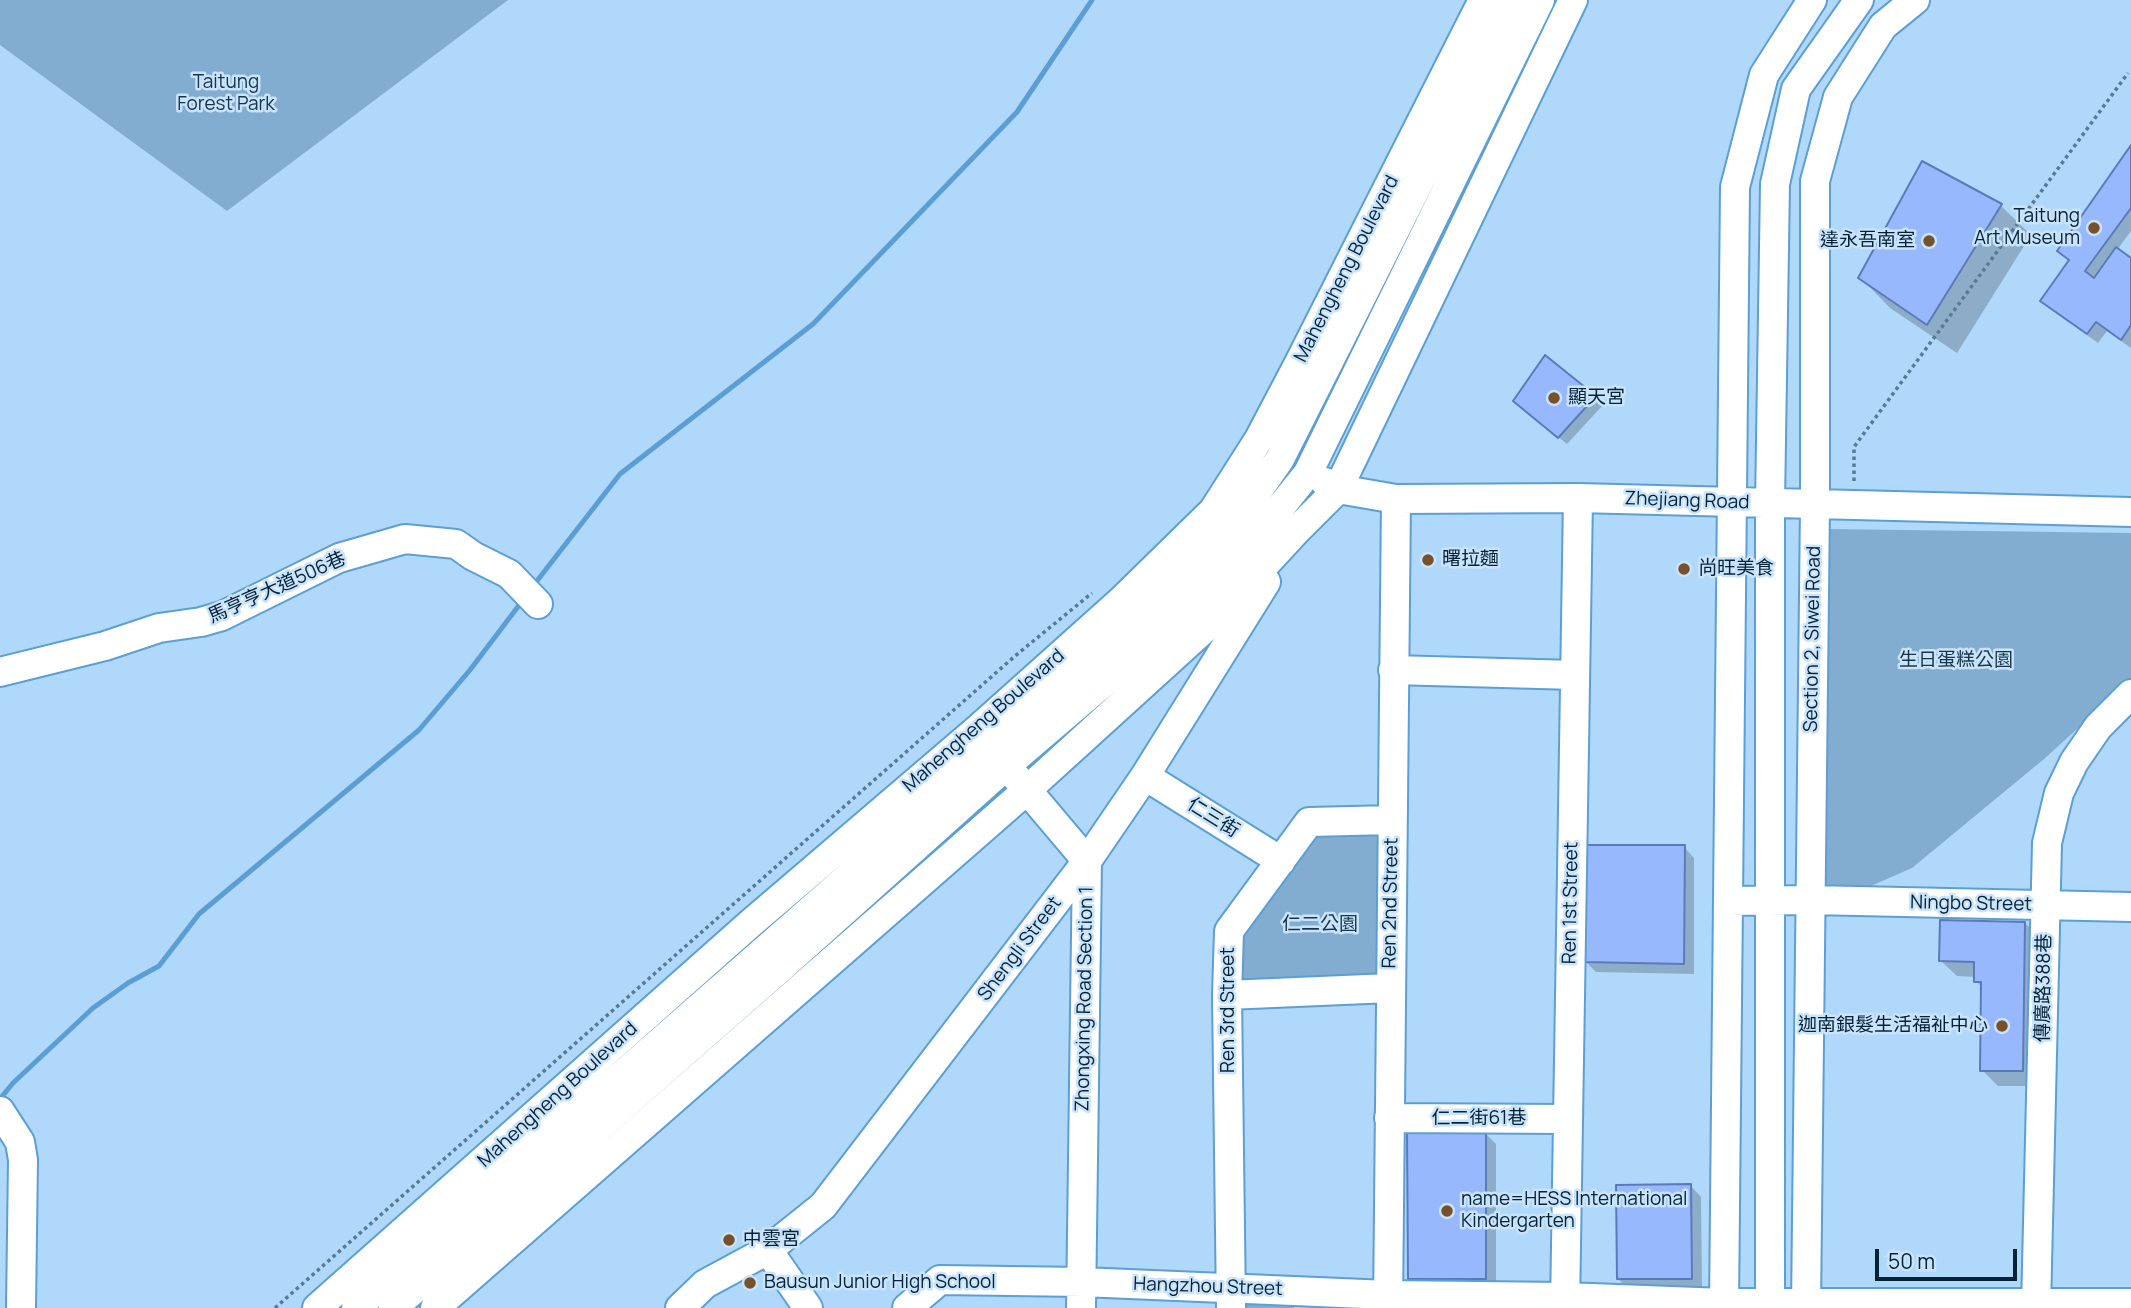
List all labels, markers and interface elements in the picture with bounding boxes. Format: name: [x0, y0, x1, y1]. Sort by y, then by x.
park label: Taitung Forest Park: [177, 72, 275, 116]
street label: Mahengheng Boulevard: [1290, 172, 1404, 366]
place label: Taitung Art Museum: [1974, 206, 2080, 250]
marker: Taitung Art Museum: [2086, 220, 2102, 236]
place label: 達永吾南室: [1820, 230, 1915, 252]
marker: 達永吾南室: [1921, 233, 1937, 249]
place label: 顯天宮: [1568, 387, 1625, 409]
marker: 顯天宮: [1546, 390, 1562, 406]
street label: Zhejiang Road: [1624, 487, 1750, 515]
street label: Section 2, Siwei Road: [1800, 546, 1826, 732]
street label: 馬亨亨大道506巷: [205, 547, 349, 629]
place label: 曙拉麵: [1442, 549, 1499, 571]
marker: 曙拉麵: [1420, 552, 1436, 568]
place label: 尚旺美食: [1698, 558, 1774, 580]
marker: 尚旺美食: [1676, 561, 1692, 577]
street label: Mahengheng Boulevard: [899, 645, 1069, 797]
park label: 生日蛋糕公園: [1899, 650, 2013, 672]
street label: 仁三街: [1183, 793, 1243, 843]
street label: Ren 2nd Street: [1378, 837, 1404, 969]
street label: Ren 1st Street: [1559, 842, 1583, 964]
street label: Zhongxing Road Section 1: [1072, 886, 1098, 1112]
street label: Shengli Street: [973, 892, 1067, 1006]
street label: Ningbo Street: [1910, 892, 2032, 916]
park label: 仁二公園: [1282, 914, 1358, 936]
street label: 傳廣路388巷: [2032, 934, 2056, 1042]
street label: Ren 3rd Street: [1218, 947, 1240, 1073]
place label: 迦南銀髮生活福祉中心: [1798, 1015, 1988, 1037]
street label: Mahengheng Boulevard: [474, 1017, 642, 1173]
marker: 迦南銀髮生活福祉中心: [1994, 1018, 2010, 1034]
street label: 仁二街61巷: [1432, 1108, 1526, 1130]
place label: name=HESS International Kindergarten: [1461, 1189, 1687, 1233]
marker: name=HESS International Kindergarten: [1439, 1203, 1455, 1219]
place label: 中雲宮: [743, 1229, 800, 1251]
marker: 中雲宮: [721, 1232, 737, 1248]
scale bar: [1879, 1234, 2021, 1278]
text: 50 m: [1888, 1247, 1935, 1275]
place label: Bausun Junior High School: [764, 1272, 996, 1294]
street label: Hangzhou Street: [1133, 1273, 1283, 1301]
marker: Bausun Junior High School: [742, 1275, 758, 1291]

